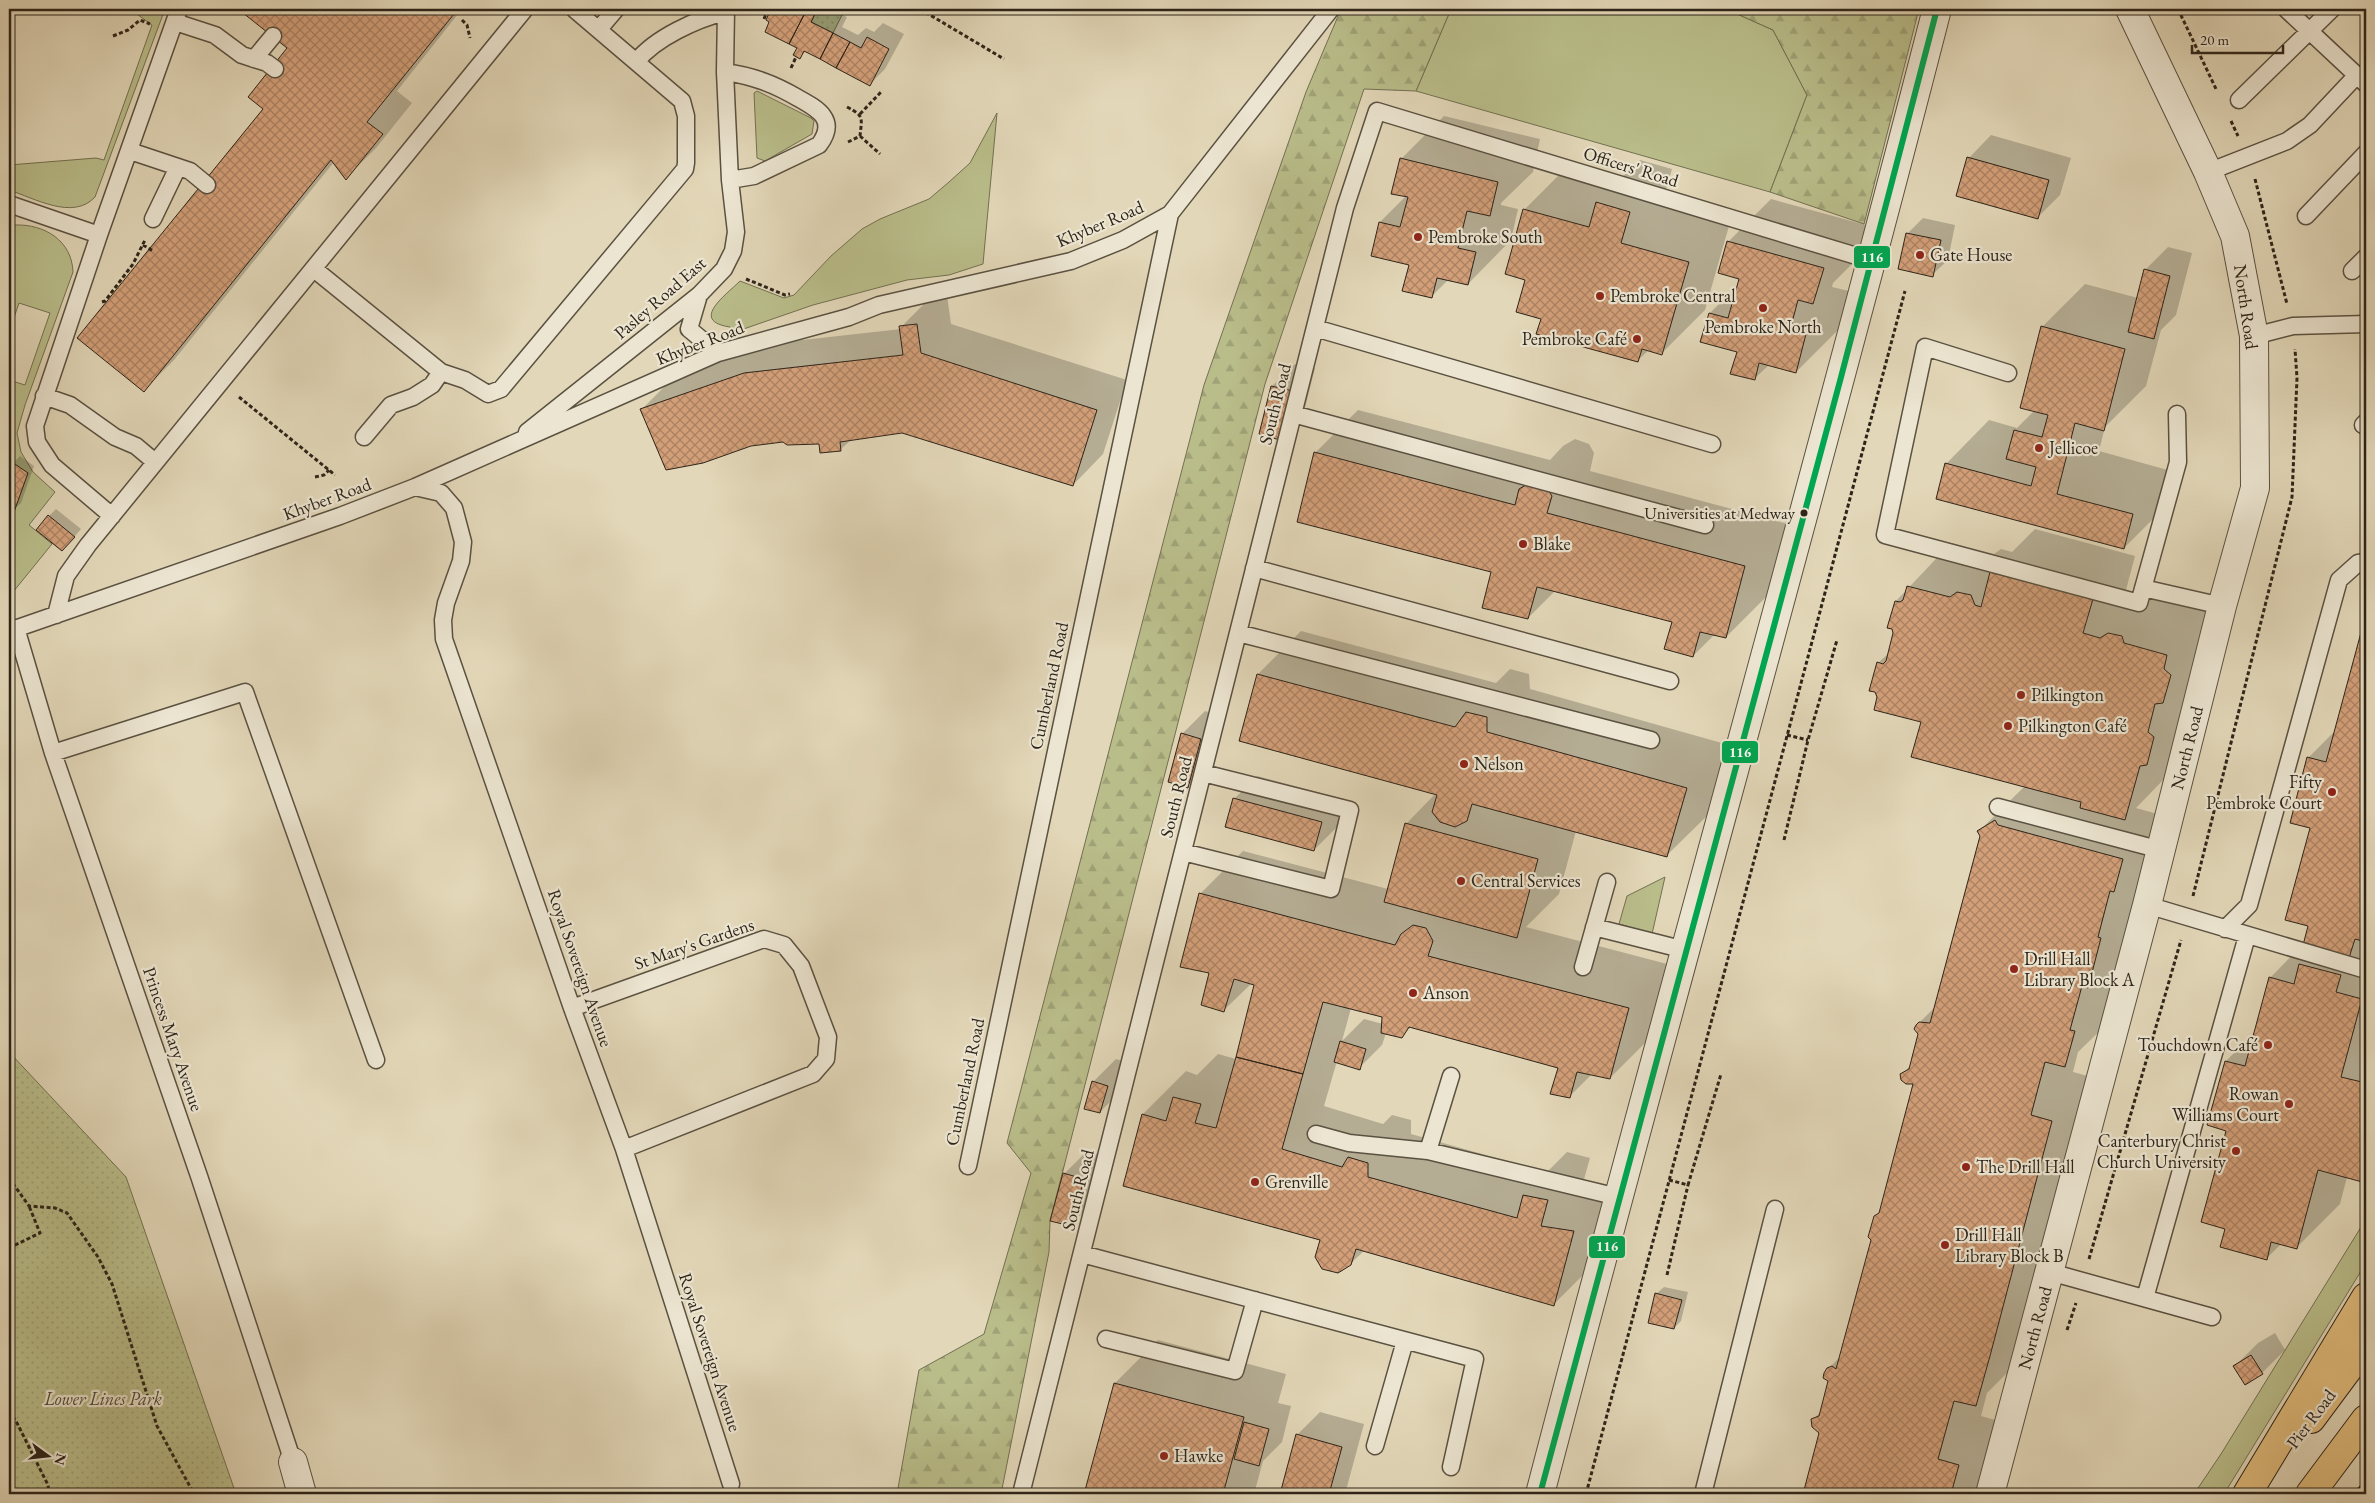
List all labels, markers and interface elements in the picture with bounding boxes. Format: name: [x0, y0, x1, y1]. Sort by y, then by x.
scale bar: [2192, 22, 2284, 54]
text: 20 m: [2200, 30, 2229, 49]
street label: Officers' Road: [1581, 141, 1682, 192]
street label: Khyber Road: [1053, 195, 1148, 252]
place label: Pembroke South: [1428, 225, 1543, 248]
marker: Pembroke South: [1412, 231, 1424, 243]
place label: Gate House: [1930, 243, 2012, 266]
line badge: 116: [1853, 245, 1891, 269]
text: 116: [1861, 248, 1884, 266]
marker: Gate House: [1914, 249, 1926, 261]
street label: Pasley Road East: [609, 251, 711, 344]
street label: North Road: [2229, 263, 2264, 352]
place label: Pembroke Central: [1610, 284, 1736, 307]
marker: Pembroke Central: [1594, 290, 1606, 302]
marker: Pembroke North: [1757, 302, 1769, 314]
street label: Khyber Road: [653, 315, 748, 370]
place label: Pembroke North: [1704, 315, 1822, 338]
place label: Pembroke Café: [1522, 327, 1627, 350]
marker: Pembroke Café: [1631, 333, 1643, 345]
street label: South Road: [1253, 360, 1296, 447]
place label: Jellicoe: [2047, 436, 2098, 459]
marker: Jellicoe: [2033, 442, 2045, 454]
street label: Khyber Road: [280, 472, 375, 525]
place label: Universities at Medway: [1644, 502, 1796, 524]
marker: Universities at Medway: [1799, 508, 1809, 518]
place label: Blake: [1533, 532, 1571, 555]
marker: Blake: [1517, 538, 1529, 550]
street label: Cumberland Road: [1024, 619, 1073, 752]
place label: Pilkington: [2031, 683, 2104, 706]
marker: Pilkington: [2015, 689, 2027, 701]
street label: North Road: [2165, 703, 2208, 792]
place label: Pilkington Café: [2018, 714, 2127, 737]
marker: Pilkington Café: [2002, 720, 2014, 732]
line badge: 116: [1721, 740, 1759, 764]
text: 116: [1729, 743, 1752, 761]
place label: Nelson: [1474, 752, 1524, 775]
street label: South Road: [1154, 753, 1197, 840]
marker: Nelson: [1458, 758, 1470, 770]
place label: Fifty Pembroke Court: [2206, 770, 2322, 814]
marker: Fifty Pembroke Court: [2326, 786, 2338, 798]
place label: Central Services: [1471, 869, 1581, 892]
marker: Central Services: [1455, 875, 1467, 887]
street label: Royal Sovereign Avenue: [543, 886, 618, 1050]
street label: St Mary's Gardens: [631, 912, 757, 975]
place label: Drill Hall Library Block A: [2024, 947, 2135, 991]
marker: Drill Hall Library Block A: [2008, 963, 2020, 975]
street label: Princess Mary Avenue: [138, 964, 209, 1114]
place label: Anson: [1422, 981, 1470, 1004]
marker: Anson: [1407, 987, 1419, 999]
street label: Cumberland Road: [940, 1015, 989, 1148]
place label: Touchdown Café: [2137, 1033, 2258, 1056]
marker: Touchdown Café: [2262, 1039, 2274, 1051]
place label: Rowan Williams Court: [2172, 1082, 2279, 1126]
marker: Rowan Williams Court: [2283, 1098, 2295, 1110]
place label: Canterbury Christ Church University: [2097, 1129, 2226, 1173]
marker: Canterbury Christ Church University: [2230, 1145, 2242, 1157]
street label: South Road: [1056, 1146, 1099, 1233]
place label: The Drill Hall: [1976, 1155, 2075, 1178]
marker: The Drill Hall: [1960, 1161, 1972, 1173]
place label: Grenville: [1265, 1170, 1328, 1193]
marker: Grenville: [1249, 1176, 1261, 1188]
place label: Drill Hall Library Block B: [1955, 1223, 2064, 1267]
line badge: 116: [1588, 1235, 1626, 1259]
text: 116: [1596, 1237, 1619, 1255]
marker: Drill Hall Library Block B: [1939, 1239, 1951, 1251]
street label: Royal Sovereign Avenue: [674, 1270, 747, 1434]
street label: North Road: [2012, 1283, 2057, 1372]
street label: Pier Road: [2281, 1384, 2341, 1453]
park label: Lower Lines Park: [43, 1387, 162, 1410]
north arrow: [22, 1430, 72, 1480]
place label: Hawke: [1174, 1444, 1223, 1467]
marker: Hawke: [1158, 1450, 1170, 1462]
text: N: [50, 1452, 71, 1468]

